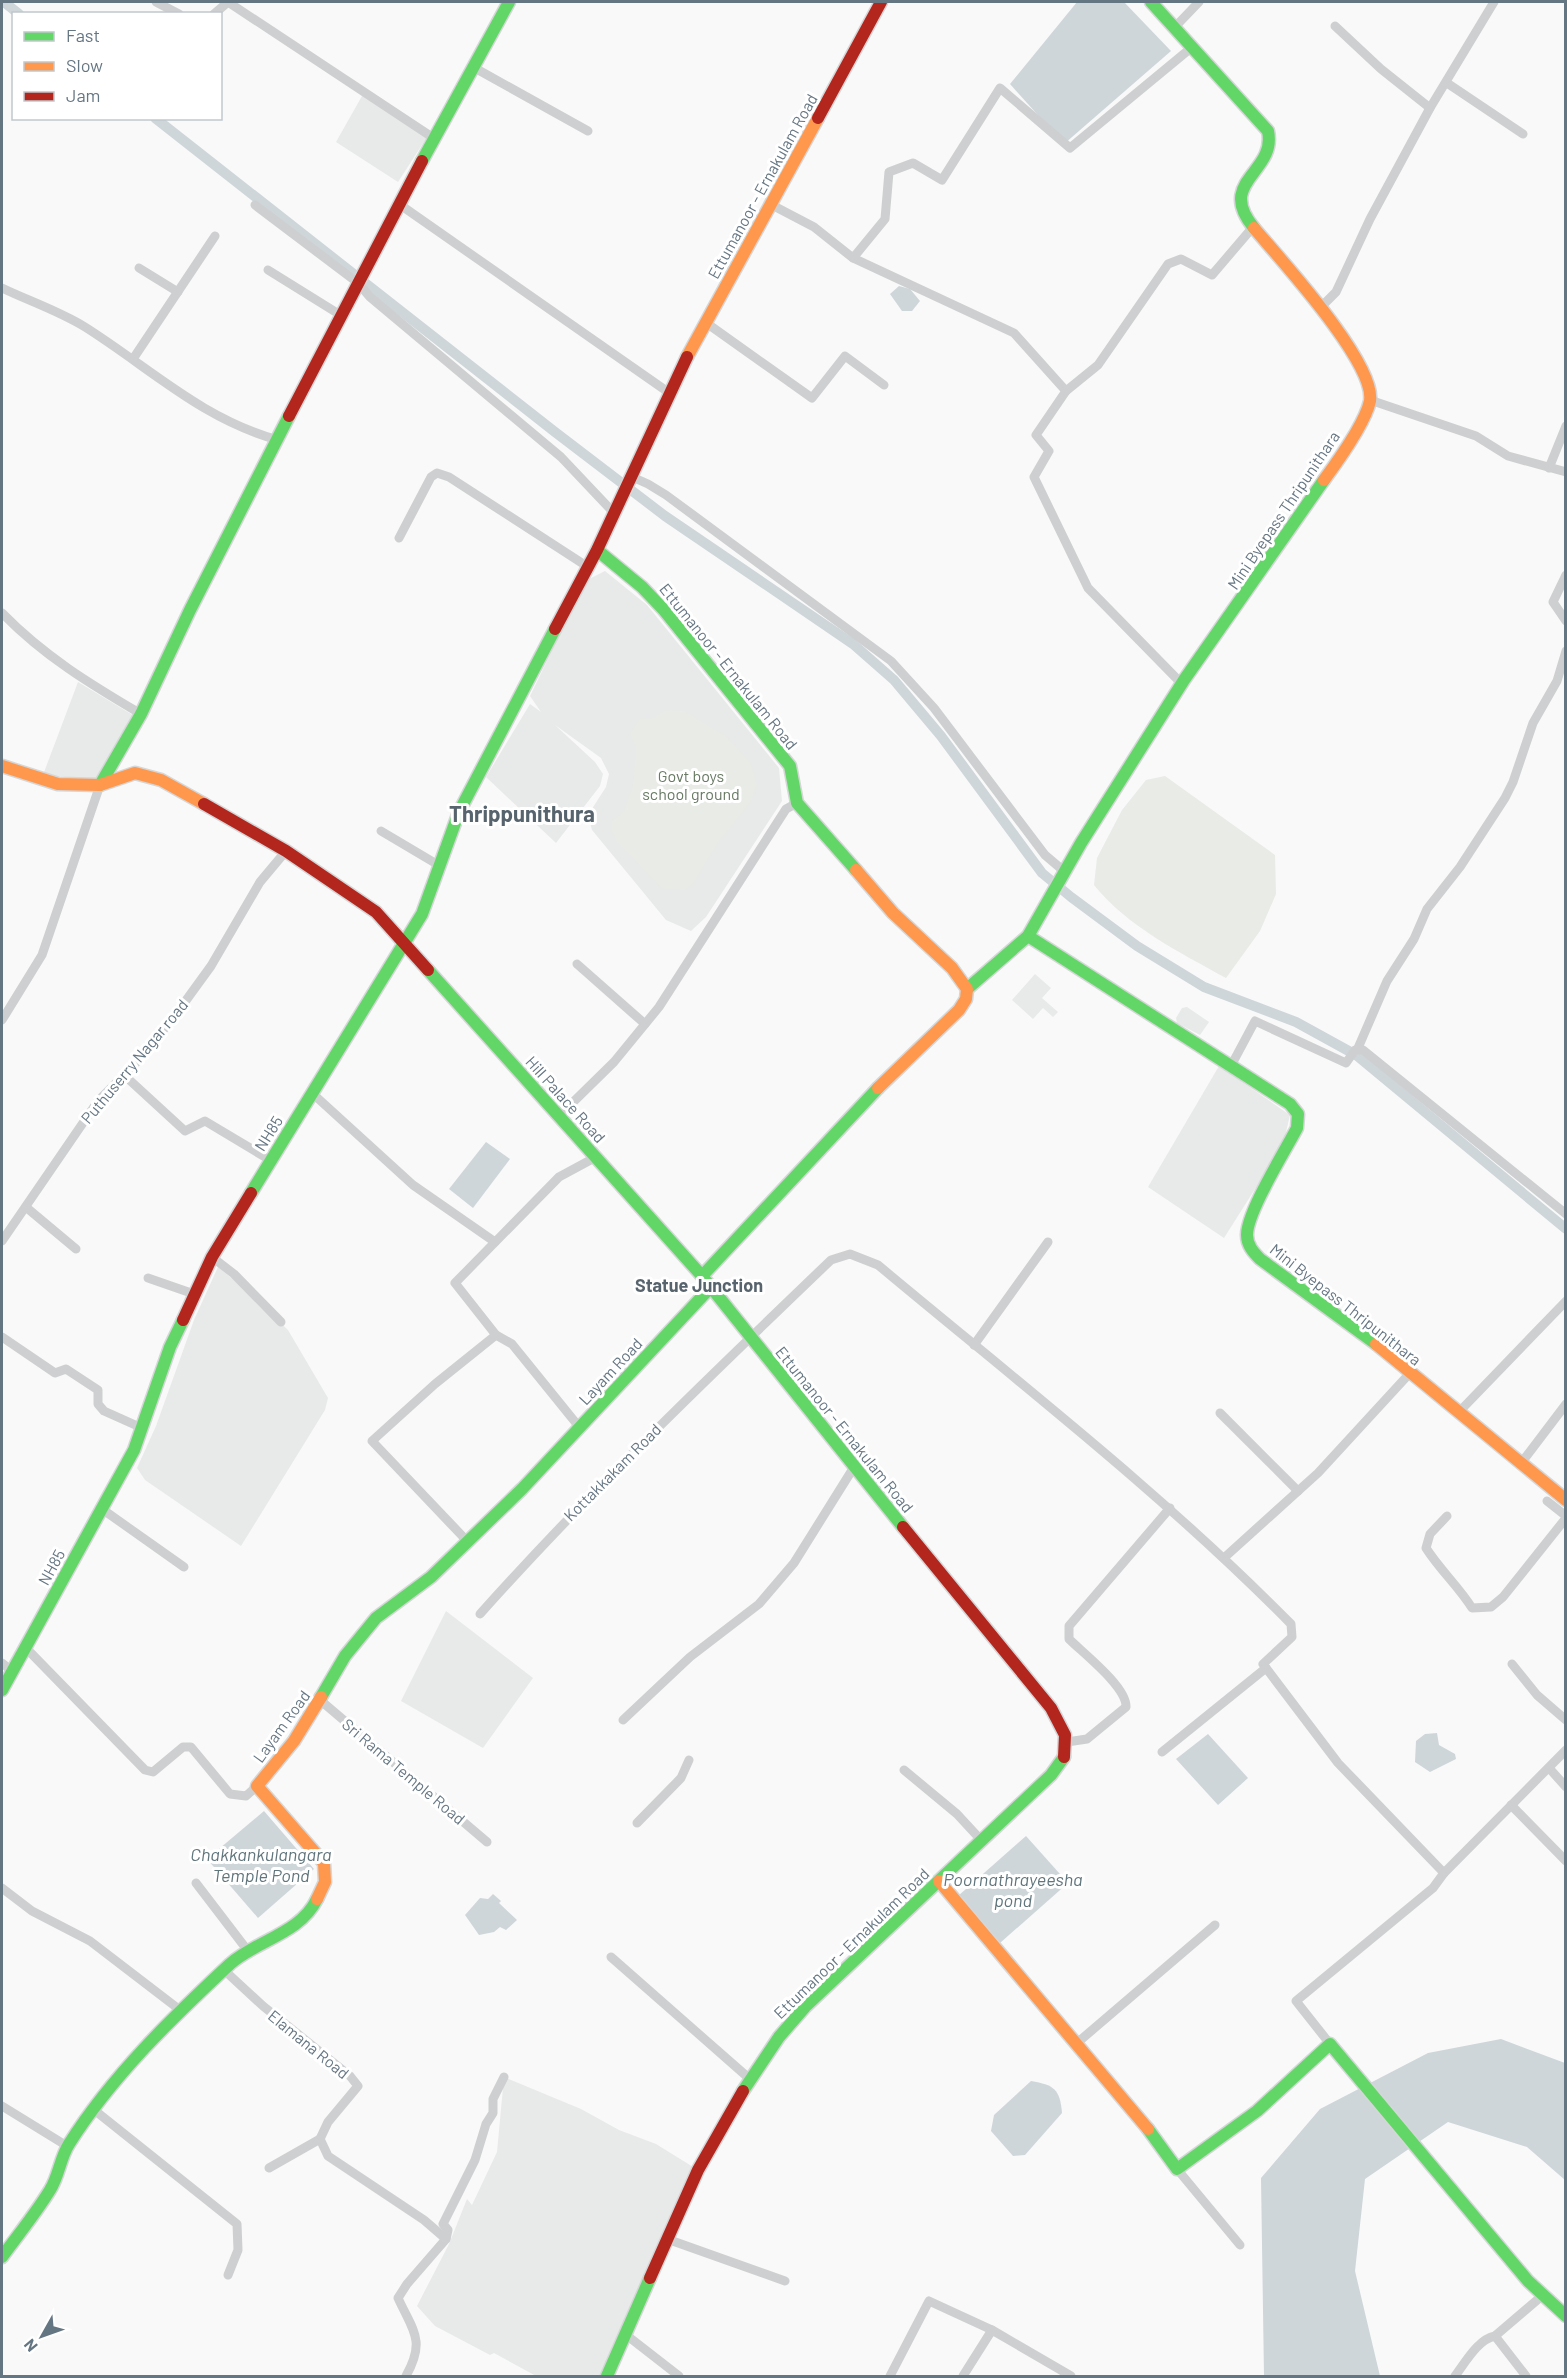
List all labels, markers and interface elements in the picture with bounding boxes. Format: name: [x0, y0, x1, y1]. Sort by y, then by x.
legend: [12, 12, 222, 120]
text: Fast: [66, 24, 100, 46]
text: Slow: [66, 54, 103, 76]
text: Jam: [66, 84, 100, 106]
street label: Ettumanoor - Ernakulam Road: [703, 90, 821, 282]
street label: Mini Byepass Thripunithara: [1223, 427, 1343, 593]
street label: Ettumanoor - Ernakulam Road: [656, 579, 802, 753]
park label: Govt boys school ground: [642, 766, 740, 803]
district label: Thrippunithura: [449, 800, 595, 826]
street label: Puthuserry Nagar road: [77, 995, 191, 1127]
street label: Hill Palace Road: [522, 1052, 610, 1146]
street label: NH85: [250, 1112, 286, 1154]
street label: Mini Byepass Thripunithara: [1267, 1239, 1425, 1369]
district label: Statue Junction: [635, 1274, 763, 1296]
street label: Layam Road: [574, 1334, 646, 1408]
street label: Ettumanoor - Ernakulam Road: [772, 1342, 918, 1516]
street label: Kottakkakam Road: [559, 1419, 665, 1525]
street label: NH85: [34, 1546, 68, 1588]
street label: Layam Road: [249, 1686, 313, 1766]
street label: Sri Rama Temple Road: [339, 1714, 469, 1828]
water label: Chakkankulangara Temple Pond: [190, 1843, 332, 1886]
street label: Ettumanoor - Ernakulam Road: [769, 1864, 933, 2022]
water label: Poornathrayeesha pond: [943, 1868, 1083, 1911]
street label: Elamana Road: [265, 2006, 353, 2082]
north arrow: [12, 2306, 72, 2366]
text: N: [19, 2336, 41, 2356]

